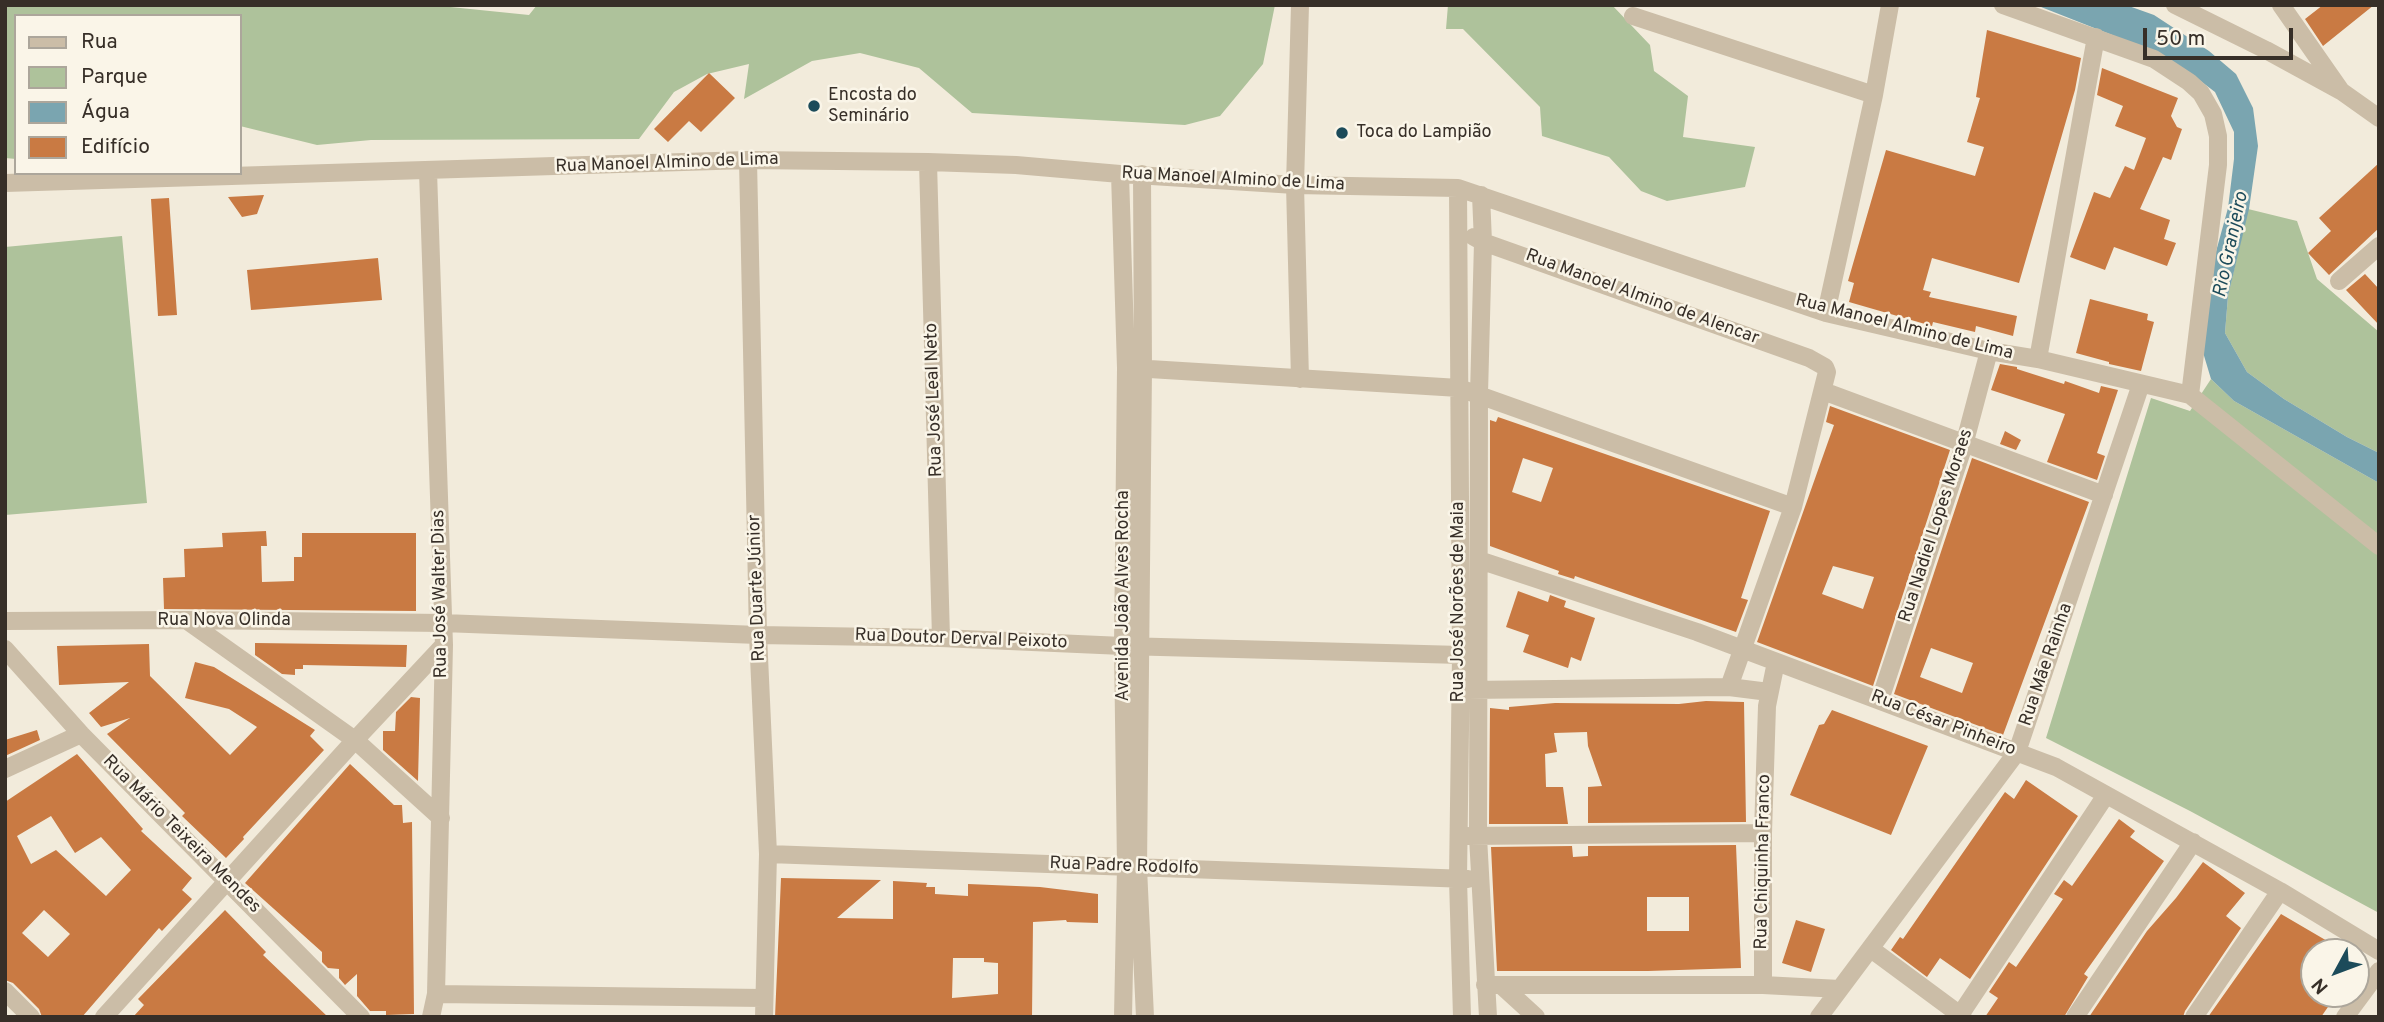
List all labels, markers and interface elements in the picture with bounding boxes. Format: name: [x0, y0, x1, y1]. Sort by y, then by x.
legend: [14, 14, 242, 175]
scale bar: [2146, 14, 2296, 58]
text: 50 m: [2156, 26, 2205, 53]
text: Rua: [81, 29, 118, 56]
text: Parque: [81, 64, 148, 91]
place label: Encosta do Seminário: [828, 85, 917, 128]
marker: Encosta do Seminário: [806, 98, 822, 114]
text: Água: [81, 99, 130, 126]
place label: Toca do Lampião: [1356, 122, 1492, 144]
marker: Toca do Lampião: [1334, 125, 1350, 141]
text: Edifício: [81, 134, 150, 161]
street label: Rua Manoel Almino de Lima: [555, 149, 779, 179]
street label: Rua Manoel Almino de Lima: [1121, 163, 1345, 197]
water label: Rio Granjeiro: [2210, 190, 2254, 300]
street label: Rua Manoel Almino de Alencar: [1522, 246, 1762, 350]
street label: Rua Manoel Almino de Lima: [1793, 290, 2015, 366]
street label: Rua José Leal Neto: [922, 322, 948, 478]
street label: Rua Nadiel Lopes Moraes: [1895, 426, 1979, 626]
street label: Avenida João Alves Rocha: [1113, 490, 1135, 702]
street label: Rua José Norões de Maia: [1448, 502, 1470, 702]
street label: Rua José Walter Dias: [429, 509, 453, 679]
street label: Rua Duarte Júnior: [745, 514, 771, 662]
street label: Rua Mãe Rainha: [2016, 601, 2078, 729]
street label: Rua Nova Olinda: [157, 610, 291, 632]
street label: Rua Doutor Derval Peixoto: [854, 625, 1068, 655]
street label: Rua César Pinheiro: [1867, 686, 2019, 762]
street label: Rua Mário Teixeira Mendes: [97, 751, 265, 919]
street label: Rua Chiquinha Franco: [1752, 774, 1776, 950]
street label: Rua Padre Rodolfo: [1049, 854, 1199, 880]
north arrow: [2300, 938, 2370, 1008]
text: N: [2307, 972, 2334, 998]

